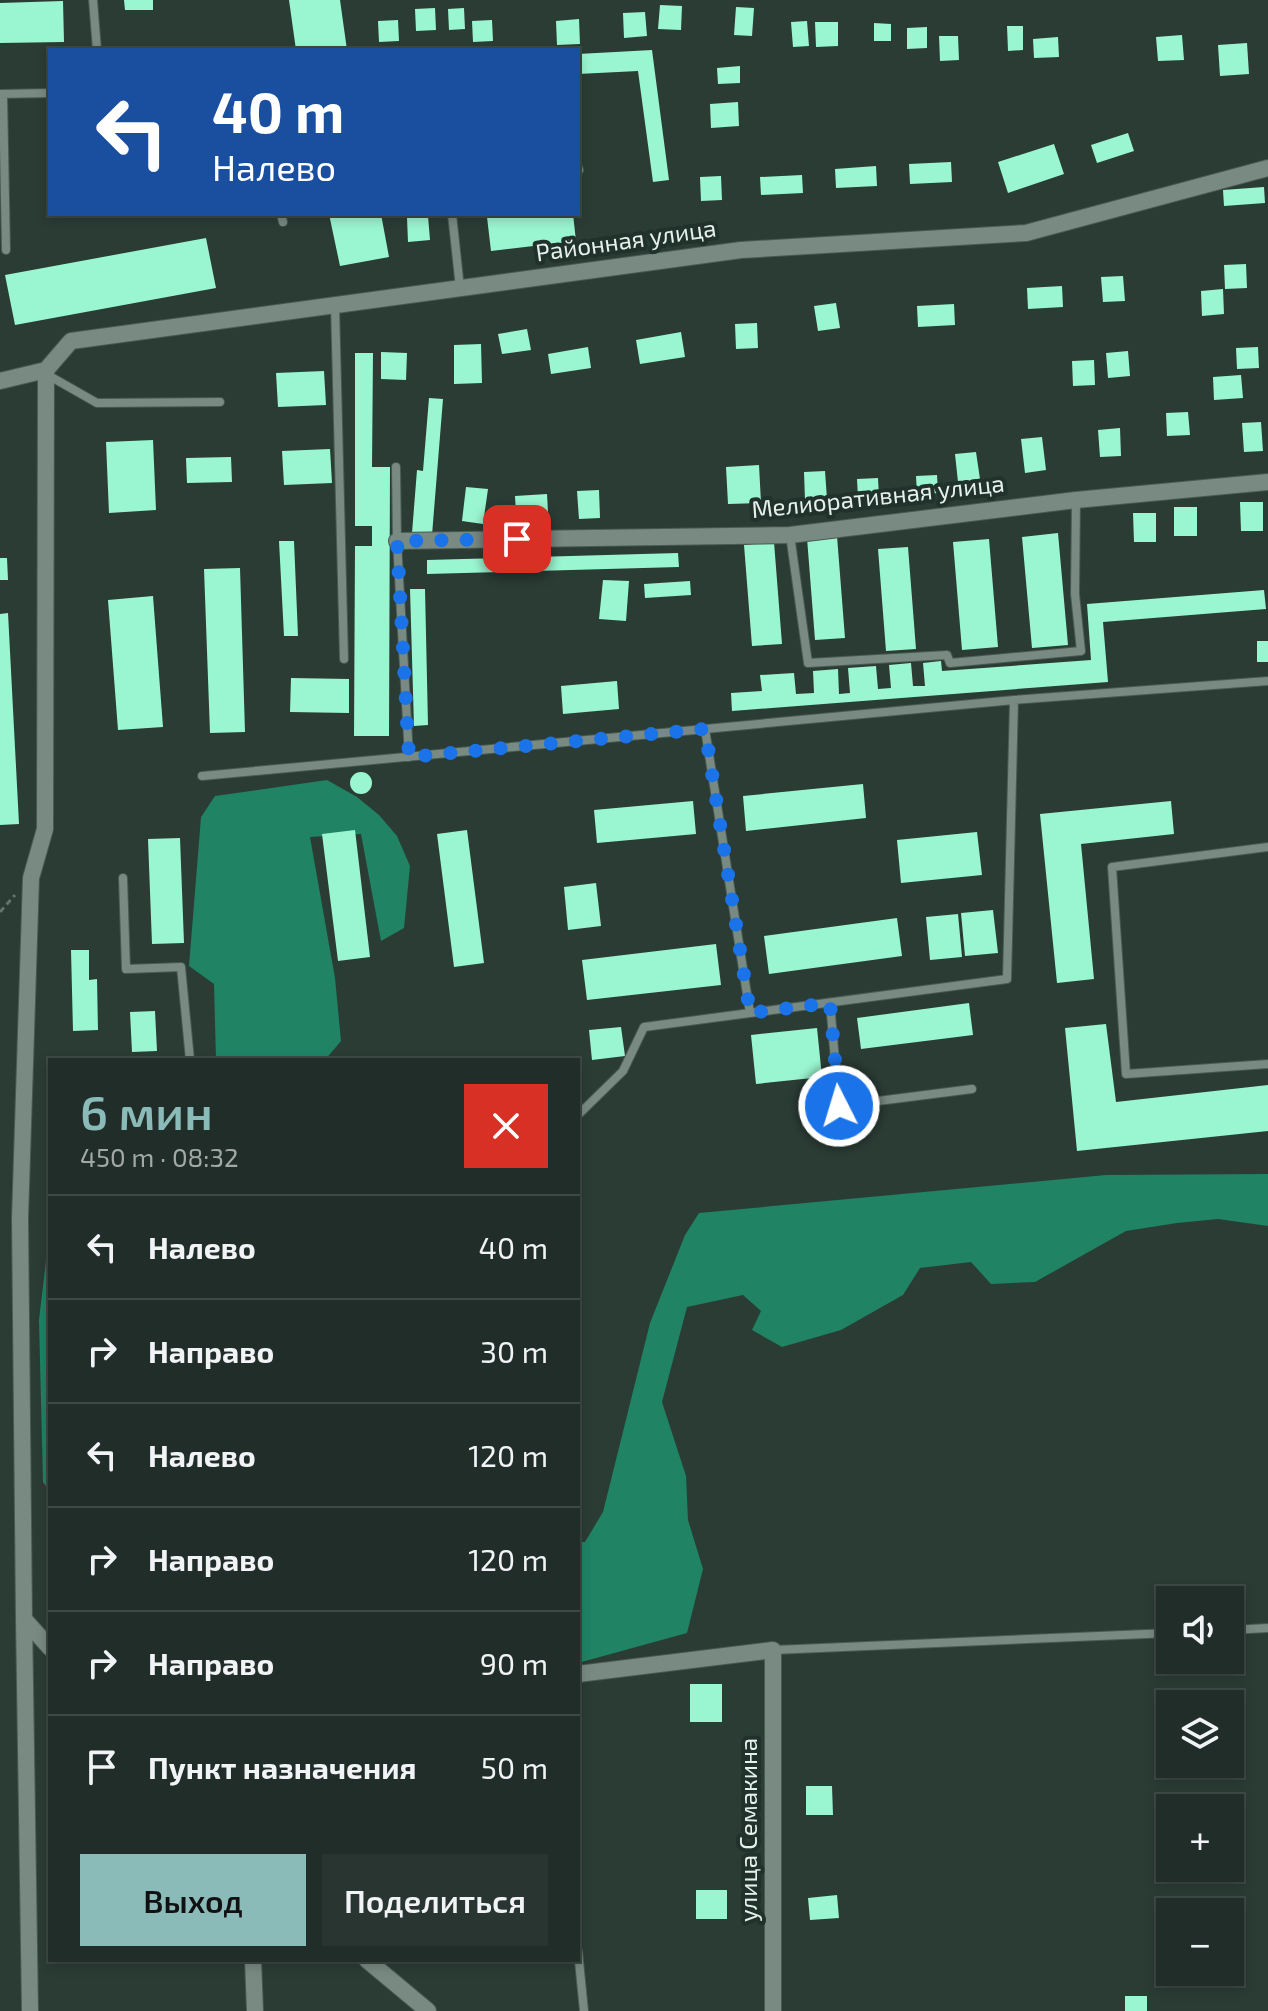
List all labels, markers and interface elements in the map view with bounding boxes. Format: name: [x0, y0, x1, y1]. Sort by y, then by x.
text: 40 m: [212, 77, 344, 144]
icon: left: [80, 80, 184, 184]
text: Налево: [212, 145, 336, 188]
street label: Районная улица: [534, 213, 718, 268]
street label: Мелиоративная улица: [750, 468, 1006, 524]
pin: [483, 505, 551, 573]
icon: arrive: [495, 517, 539, 561]
position arrow: [797, 1064, 881, 1148]
text: 6 мин: [80, 1082, 213, 1140]
button: close: [464, 1084, 548, 1168]
text: 450 m · 08:32: [80, 1141, 239, 1172]
icon: left: [80, 1225, 124, 1269]
text: Налево: [148, 1229, 256, 1265]
text: 40 m: [478, 1229, 548, 1265]
icon: right: [80, 1329, 124, 1373]
text: Направо: [148, 1333, 274, 1369]
text: 30 m: [480, 1333, 548, 1369]
icon: left: [80, 1433, 124, 1477]
text: Налево: [148, 1437, 256, 1473]
text: 120 m: [468, 1437, 548, 1473]
icon: right: [80, 1537, 124, 1581]
text: Направо: [148, 1541, 274, 1577]
text: 120 m: [468, 1541, 548, 1577]
map controls: [1156, 1586, 1244, 1986]
button: sound: [1156, 1586, 1244, 1674]
icon: right: [80, 1641, 124, 1685]
text: Направо: [148, 1645, 274, 1681]
text: 90 m: [480, 1645, 548, 1681]
button: layers: [1156, 1690, 1244, 1778]
street label: улица Семакина: [733, 1738, 763, 1922]
icon: arrive: [80, 1745, 124, 1789]
text: Пункт назначения: [148, 1749, 416, 1785]
text: 50 m: [481, 1749, 548, 1785]
button: +: [1156, 1794, 1244, 1882]
button: Выход: [80, 1854, 306, 1946]
button: Поделиться: [322, 1854, 548, 1946]
button: −: [1156, 1898, 1244, 1986]

